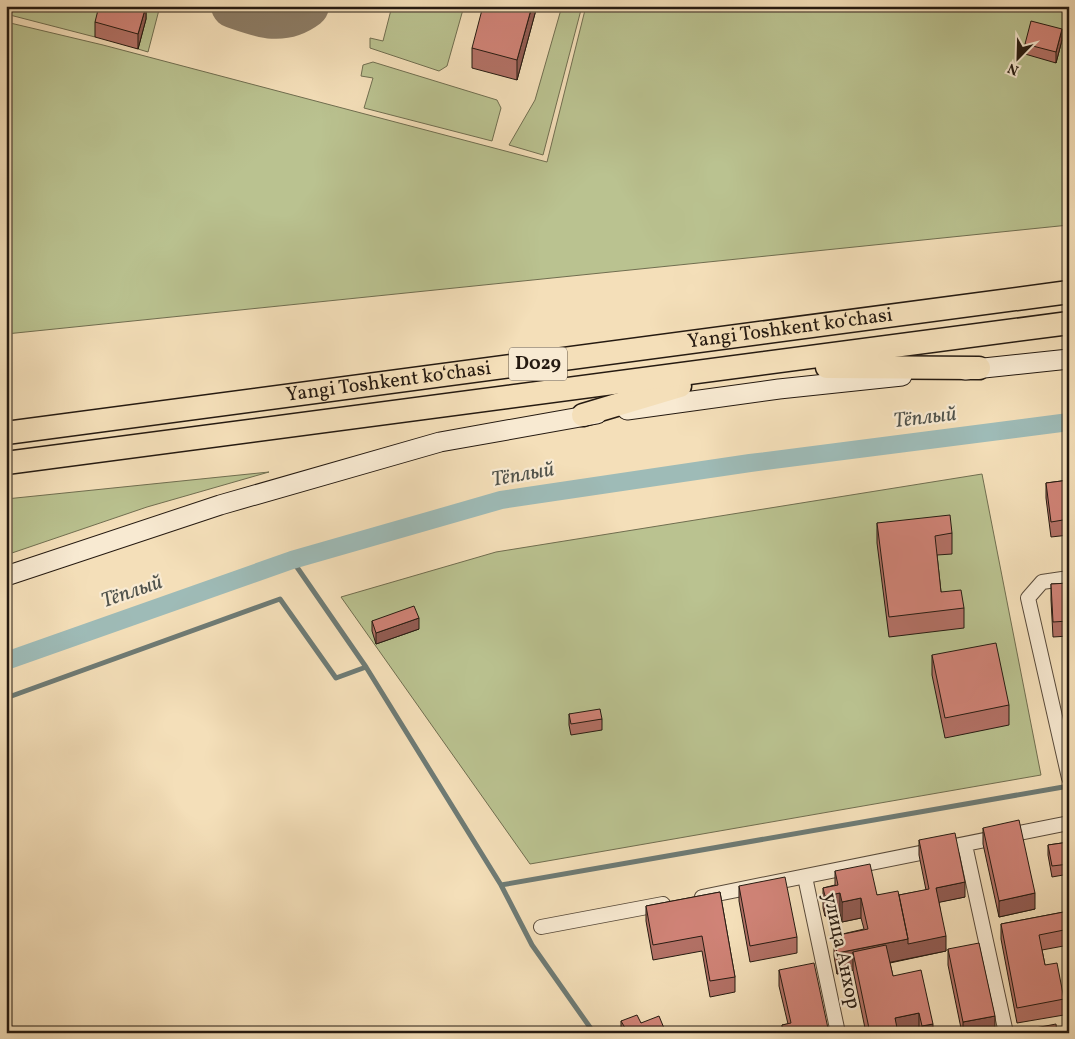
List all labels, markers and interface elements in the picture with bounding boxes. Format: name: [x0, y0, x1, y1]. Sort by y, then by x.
north arrow: [992, 32, 1042, 82]
text: N: [1005, 58, 1022, 79]
street label: Yangi Toshkent ko‘chasi: [686, 302, 894, 356]
road number: D029: [509, 348, 567, 380]
street label: Yangi Toshkent ko‘chasi: [284, 355, 493, 410]
water label: Тёплый: [892, 400, 958, 436]
water label: Тёплый: [489, 455, 557, 495]
water label: Тёплый: [97, 568, 167, 616]
street label: улица Анхор: [815, 890, 867, 1012]

